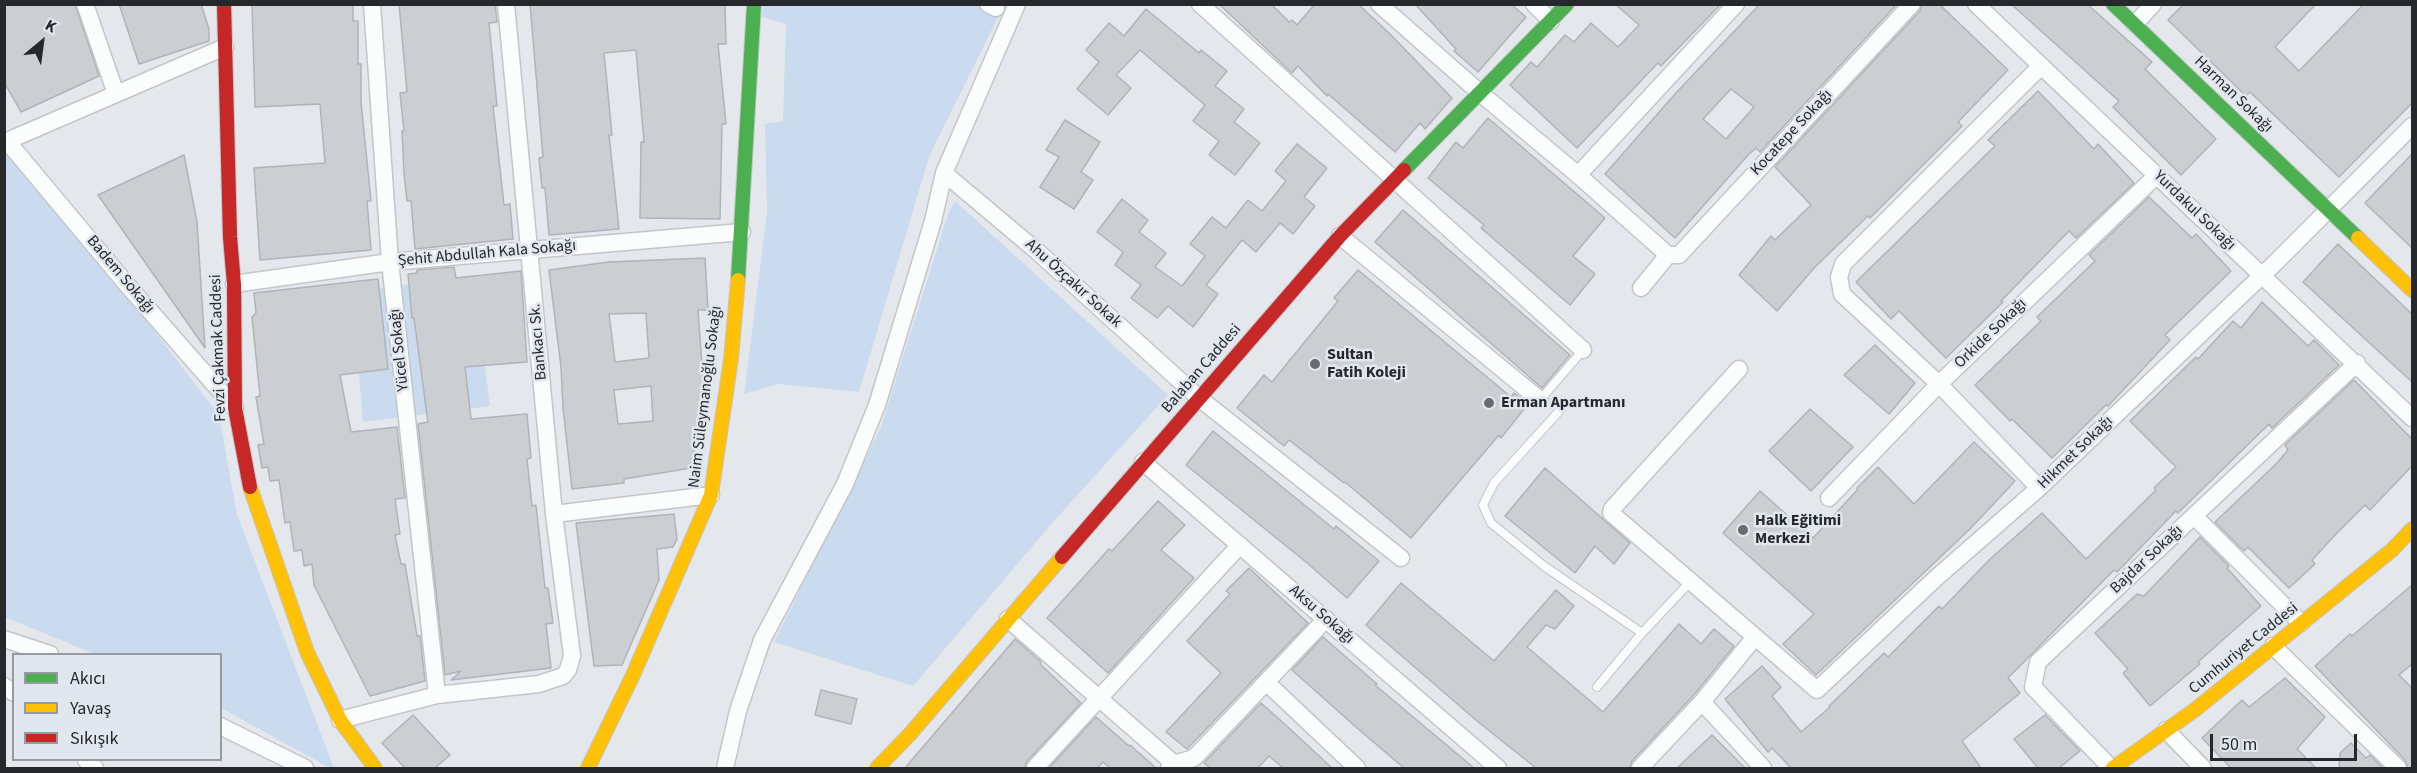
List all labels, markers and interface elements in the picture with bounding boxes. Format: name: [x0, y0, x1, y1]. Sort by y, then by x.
north arrow: [12, 12, 72, 72]
text: K: [41, 14, 60, 38]
street label: Harman Sokağı: [2190, 53, 2276, 137]
street label: Kocatepe Sokağı: [1747, 86, 1837, 180]
street label: Yurdakul Sokağı: [2149, 167, 2239, 255]
street label: Badem Sokağı: [82, 232, 158, 318]
street label: Ahu Özçakır Sokak: [1021, 236, 1125, 332]
street label: Şehit Abdullah Kala Sokağı: [397, 237, 577, 271]
street label: Fevzi Çakmak Caddesi: [207, 274, 231, 422]
street label: Orkide Sokağı: [1951, 295, 2031, 373]
street label: Bankacı Sk.: [526, 303, 552, 381]
street label: Naim Süleymanoğlu Sokağı: [685, 305, 727, 489]
street label: Yücel Sokağı: [386, 308, 414, 392]
street label: Balaban Caddesi: [1158, 321, 1246, 417]
place label: Sultan Fatih Koleji: [1327, 345, 1406, 383]
marker: Sultan Fatih Koleji: [1308, 357, 1322, 371]
place label: Erman Apartmanı: [1501, 393, 1625, 413]
marker: Erman Apartmanı: [1482, 396, 1496, 410]
street label: Hikmet Sokağı: [2034, 412, 2118, 494]
place label: Halk Eğitimi Merkezi: [1755, 511, 1841, 549]
street label: Bajdar Sokağı: [2107, 522, 2187, 598]
marker: Halk Eğitimi Merkezi: [1736, 523, 1750, 537]
street label: Aksu Sokağı: [1284, 581, 1358, 649]
street label: Cumhuriyet Caddesi: [2185, 599, 2303, 699]
legend: [12, 653, 222, 761]
text: Akıcı: [70, 666, 106, 691]
text: Yavaş: [70, 696, 111, 721]
scale bar: [2213, 722, 2360, 760]
text: Sıkışık: [70, 726, 118, 751]
text: 50 m: [2221, 732, 2257, 757]

